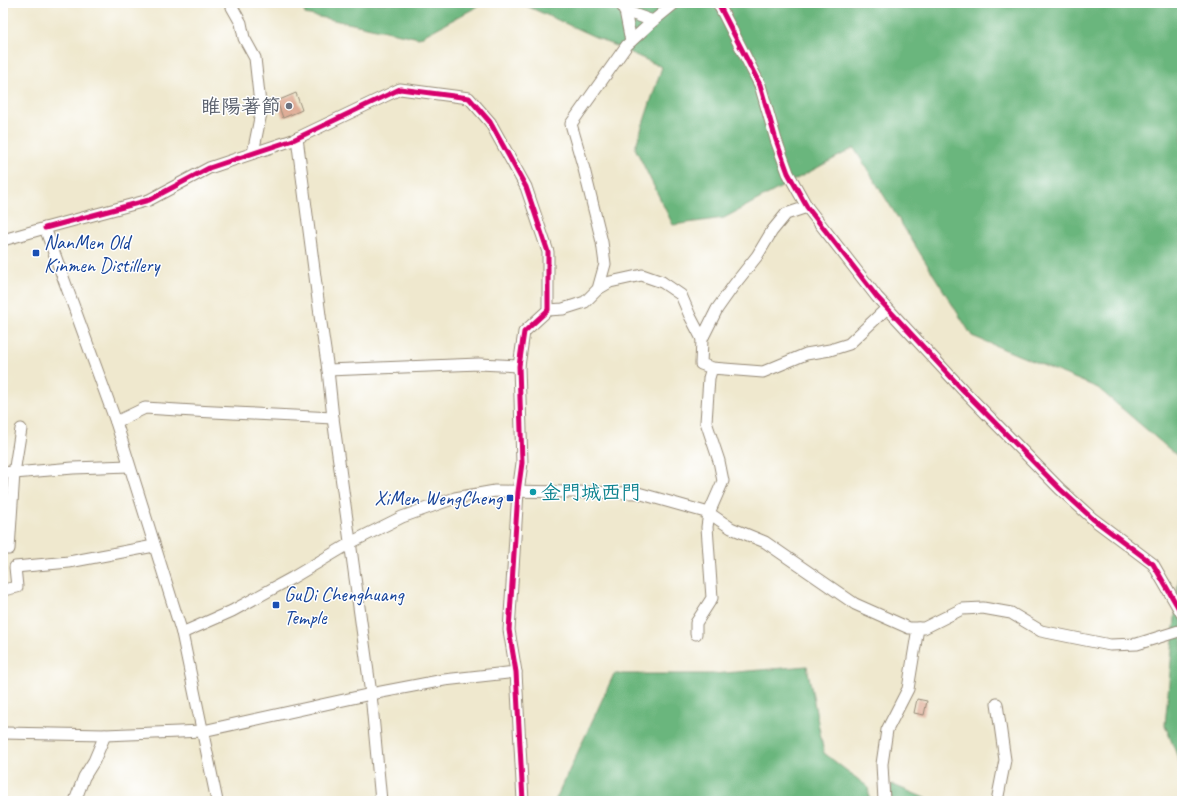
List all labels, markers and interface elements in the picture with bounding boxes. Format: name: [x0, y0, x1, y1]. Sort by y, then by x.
place label: 睢陽著節: [201, 94, 281, 119]
marker: 睢陽著節: [284, 101, 294, 111]
place label: NanMen Old Kinmen Distillery: [44, 230, 161, 278]
marker: NanMen Old Kinmen Distillery: [31, 248, 41, 258]
place label: 金門城西門: [541, 480, 641, 505]
place label: XiMen WengCheng: [375, 486, 504, 511]
marker: 金門城西門: [528, 487, 538, 497]
marker: XiMen WengCheng: [505, 493, 515, 503]
place label: GuDi Chenghuang Temple: [284, 582, 405, 630]
marker: GuDi Chenghuang Temple: [271, 600, 281, 610]

